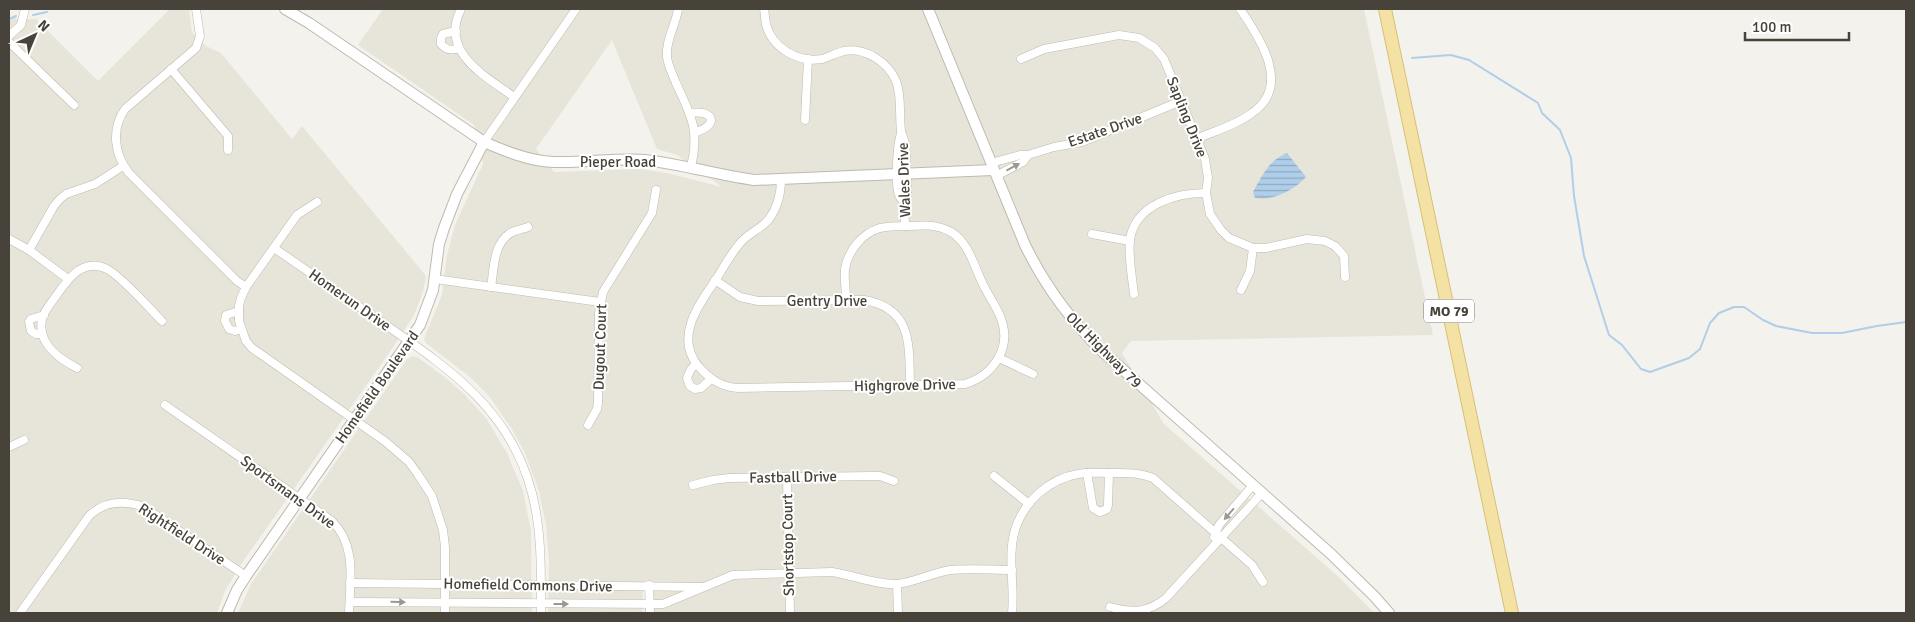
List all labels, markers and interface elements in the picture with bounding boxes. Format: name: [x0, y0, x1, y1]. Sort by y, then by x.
north arrow: [10, 10, 60, 60]
scale bar: [1745, 10, 1849, 42]
text: N: [34, 17, 53, 36]
text: 100 m: [1752, 18, 1792, 36]
street label: Sapling Drive: [1163, 74, 1211, 160]
street label: Estate Drive: [1066, 109, 1144, 151]
street label: Wales Drive: [894, 142, 914, 218]
street label: Pieper Road: [580, 153, 656, 171]
one-way arrow: [1006, 163, 1020, 171]
street label: Homerun Drive: [305, 265, 395, 335]
street label: Gentry Drive: [787, 292, 867, 310]
road number: MO 79: [1424, 300, 1474, 322]
street label: Dugout Court: [589, 303, 611, 391]
street label: Old Highway 79: [1062, 308, 1146, 392]
street label: Homefield Boulevard: [331, 327, 423, 447]
street label: Highgrove Drive: [854, 375, 956, 395]
street label: Sportsmans Drive: [237, 452, 339, 532]
street label: Fastball Drive: [749, 467, 837, 487]
street label: Shortstop Court: [778, 494, 798, 596]
street label: Rightfield Drive: [135, 499, 229, 569]
one-way arrow: [1223, 507, 1235, 519]
street label: Homefield Commons Drive: [443, 575, 613, 595]
one-way arrow: [391, 598, 407, 606]
one-way arrow: [553, 600, 569, 608]

